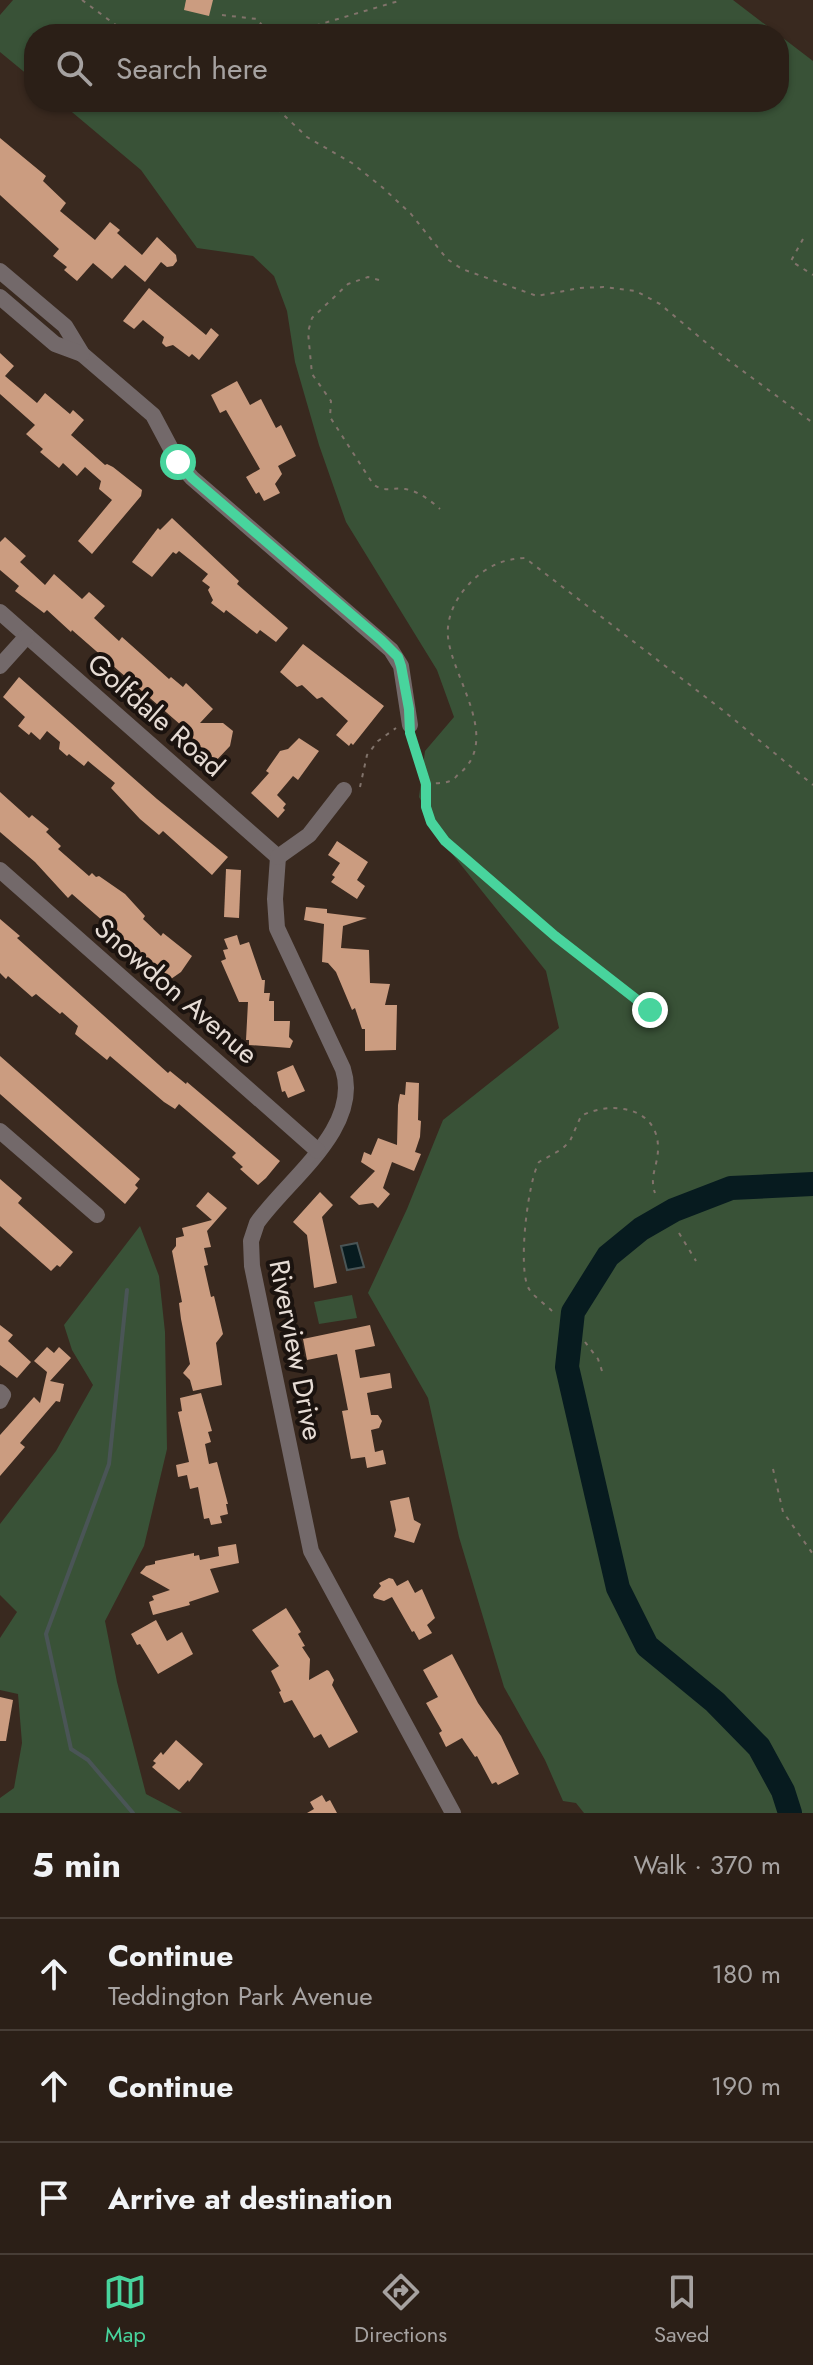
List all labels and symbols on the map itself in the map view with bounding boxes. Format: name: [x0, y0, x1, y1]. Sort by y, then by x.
route start: [160, 444, 196, 480]
street label: Golfdale Road: [78, 644, 234, 786]
street label: Snowdon Avenue: [85, 908, 267, 1074]
route end: [632, 992, 668, 1028]
street label: Riverview Drive: [258, 1256, 334, 1444]

